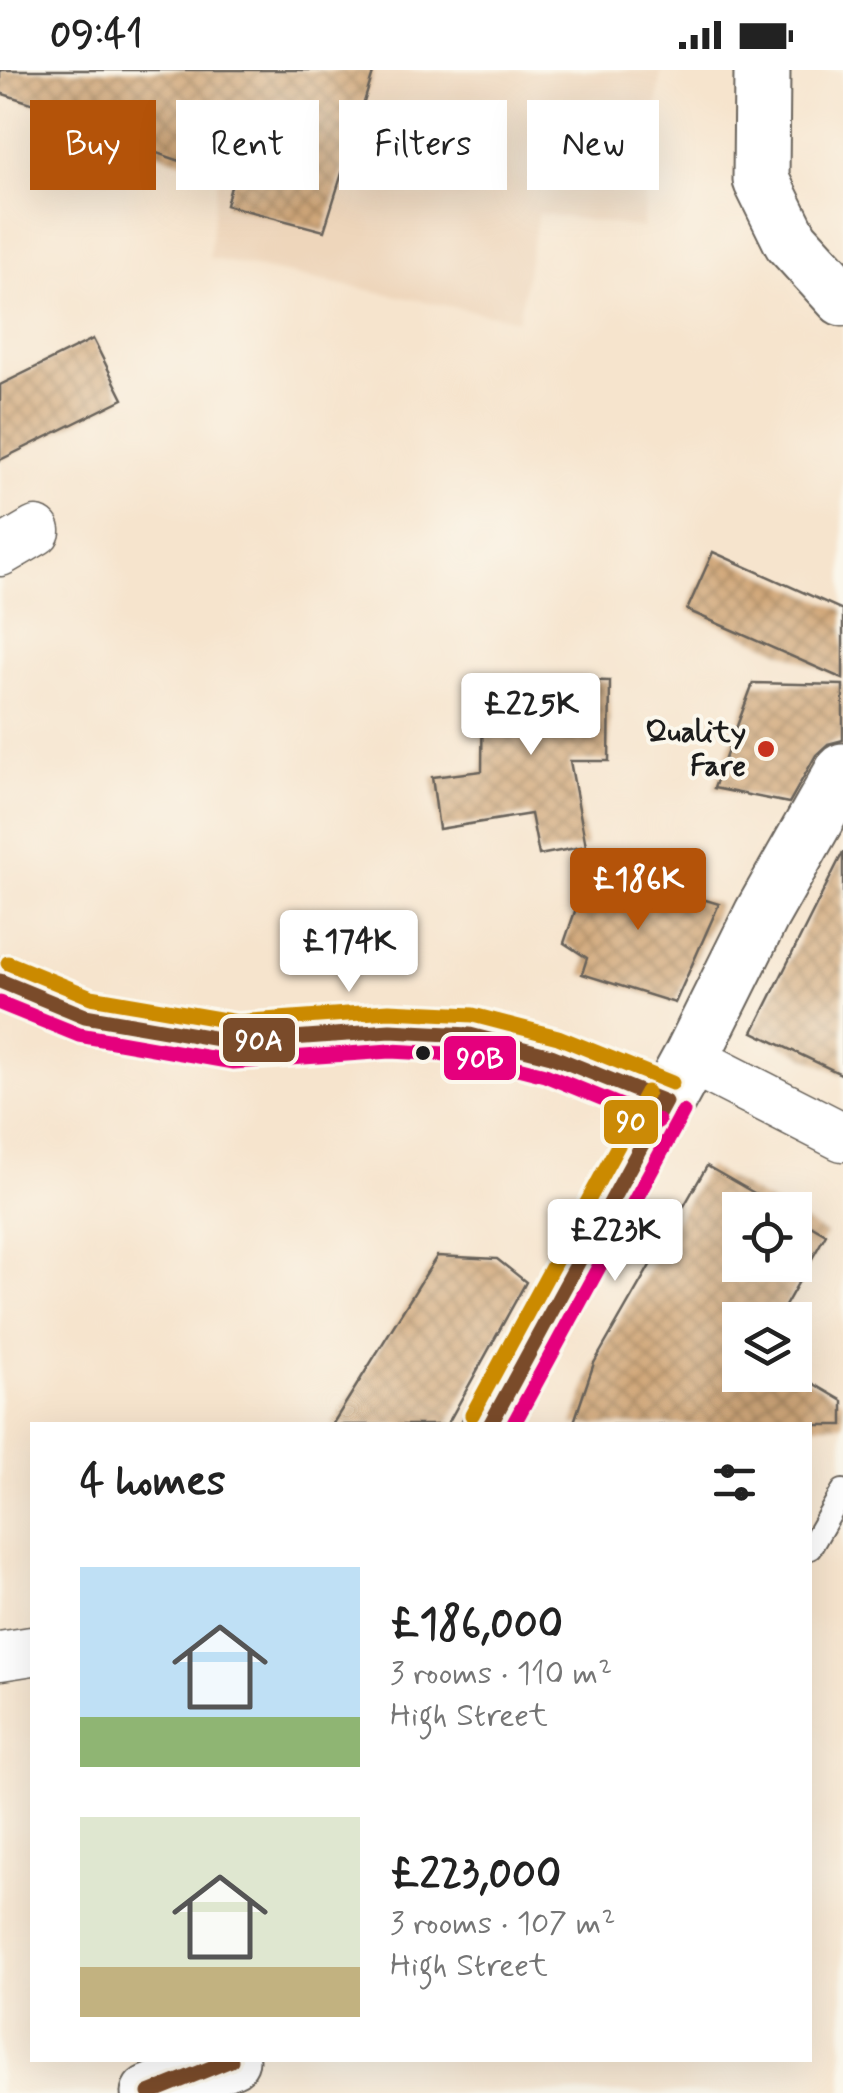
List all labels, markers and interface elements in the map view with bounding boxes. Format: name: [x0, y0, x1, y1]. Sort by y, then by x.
text: 09:41: [50, 11, 143, 60]
chip: Buy: [30, 100, 156, 190]
chip: Rent: [176, 100, 319, 190]
chip: Filters: [339, 100, 507, 190]
chip: New: [527, 100, 659, 190]
pin: £225K: [461, 673, 601, 758]
text: £225K: [483, 684, 579, 726]
place label: Quality Fare: [645, 713, 746, 786]
marker: Quality Fare: [755, 738, 777, 760]
pin: £186K: [568, 848, 708, 933]
text: £186K: [592, 859, 684, 901]
pin: £174K: [279, 910, 419, 995]
text: £174K: [302, 921, 396, 963]
line badge: 90A: [221, 1016, 297, 1064]
text: 90A: [235, 1024, 283, 1061]
line badge: 90B: [442, 1034, 518, 1082]
text: 90B: [456, 1042, 504, 1079]
unlabelled marker: [413, 1043, 433, 1063]
line badge: 90: [602, 1098, 660, 1146]
text: 90: [616, 1105, 646, 1142]
map controls: [722, 1192, 812, 1392]
button: locate: [722, 1192, 812, 1282]
pin: £223K: [545, 1199, 685, 1284]
text: £223K: [570, 1210, 660, 1252]
button: layers: [722, 1302, 812, 1392]
text: 4 homes: [80, 1455, 226, 1510]
icon: filters: [707, 1455, 762, 1510]
text: £186,000: [390, 1598, 563, 1653]
icon: home: [160, 1607, 280, 1727]
text: 3 rooms · 110 m²: [390, 1653, 612, 1695]
text: High Street: [390, 1695, 548, 1737]
text: £223,000: [390, 1848, 561, 1903]
icon: home: [160, 1857, 280, 1977]
text: 3 rooms · 107 m²: [390, 1903, 615, 1945]
text: High Street: [390, 1945, 548, 1987]

